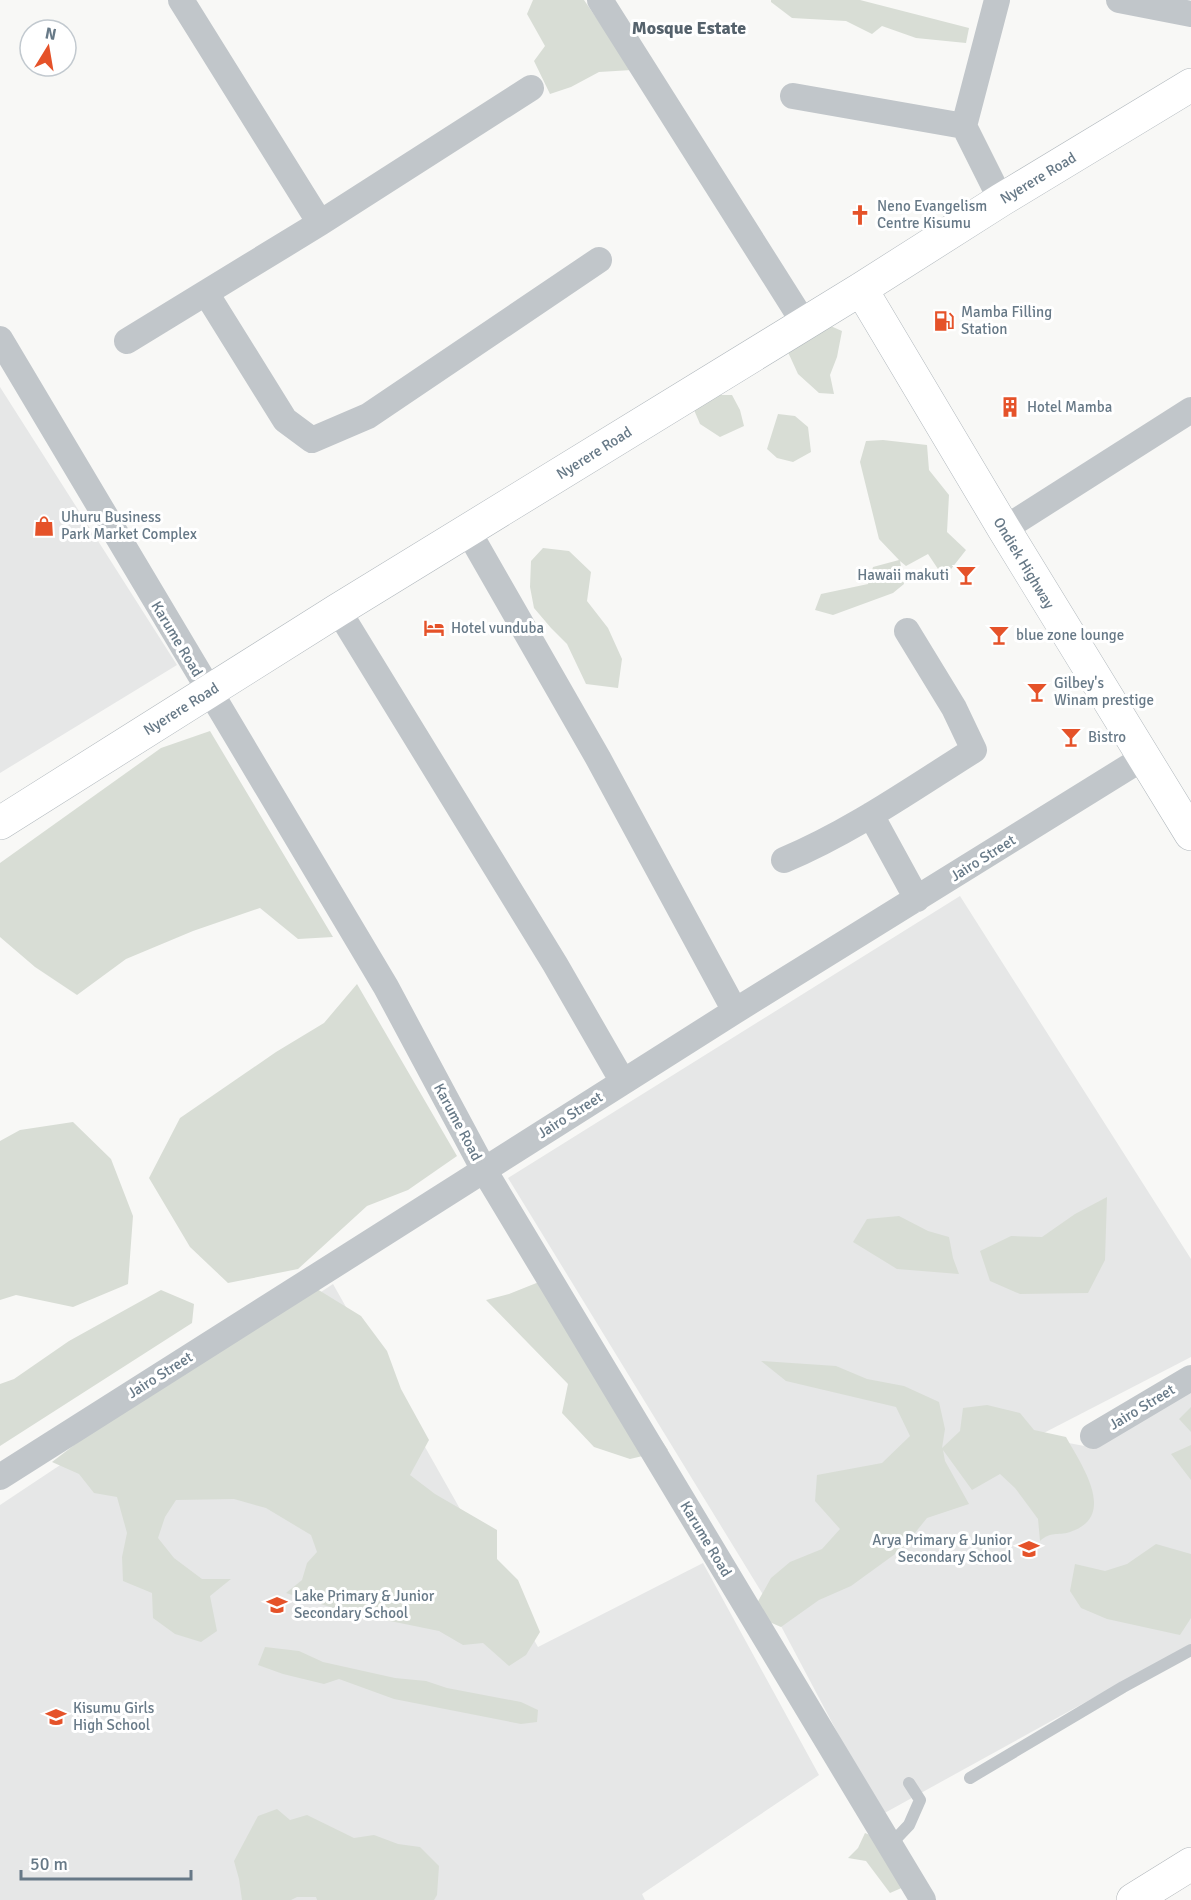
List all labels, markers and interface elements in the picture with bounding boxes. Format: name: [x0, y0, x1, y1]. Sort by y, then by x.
district label: Mosque Estate: [632, 17, 746, 39]
north arrow: [18, 18, 78, 78]
text: N: [43, 23, 58, 45]
street label: Nyerere Road: [997, 148, 1079, 208]
place label: Neno Evangelism Centre Kisumu: [877, 197, 987, 232]
church icon: Neno Evangelism Centre Kisumu: [848, 203, 872, 227]
place label: Mamba Filling Station: [961, 303, 1052, 338]
fuel station icon: Mamba Filling Station: [932, 309, 956, 333]
building icon: Hotel Mamba: [998, 395, 1022, 419]
place label: Hotel Mamba: [1027, 398, 1112, 416]
street label: Nyerere Road: [553, 423, 635, 483]
place label: Uhuru Business Park Market Complex: [61, 508, 197, 543]
shop icon: Uhuru Business Park Market Complex: [32, 514, 56, 538]
street label: Ondiek Highway: [990, 514, 1058, 612]
bar icon: Hawaii makuti: [954, 563, 978, 587]
place label: Hawaii makuti: [857, 566, 949, 584]
street label: Karume Road: [147, 598, 207, 680]
hotel icon: Hotel vunduba: [422, 616, 446, 640]
place label: Hotel vunduba: [451, 619, 544, 637]
bar icon: blue zone lounge: [987, 623, 1011, 647]
place label: blue zone lounge: [1016, 626, 1124, 644]
place label: Gilbey's Winam prestige: [1054, 674, 1154, 709]
street label: Nyerere Road: [140, 679, 222, 739]
bar icon: Gilbey's Winam prestige: [1025, 680, 1049, 704]
bar icon: Bistro: [1059, 725, 1083, 749]
place label: Bistro: [1088, 728, 1126, 746]
street label: Jairo Street: [947, 831, 1019, 885]
street label: Karume Road: [430, 1080, 486, 1164]
street label: Jairo Street: [534, 1088, 606, 1142]
street label: Jairo Street: [124, 1348, 196, 1402]
street label: Jairo Street: [1106, 1380, 1178, 1434]
street label: Karume Road: [676, 1498, 736, 1580]
place label: Arya Primary & Junior Secondary School: [872, 1531, 1012, 1566]
school or university icon: Arya Primary & Junior Secondary School: [1017, 1537, 1041, 1561]
place label: Lake Primary & Junior Secondary School: [294, 1587, 435, 1622]
school or university icon: Lake Primary & Junior Secondary School: [265, 1593, 289, 1617]
place label: Kisumu Girls High School: [73, 1699, 155, 1734]
school or university icon: Kisumu Girls High School: [44, 1705, 68, 1729]
scale bar: [21, 1843, 190, 1881]
text: 50 m: [30, 1853, 68, 1875]

